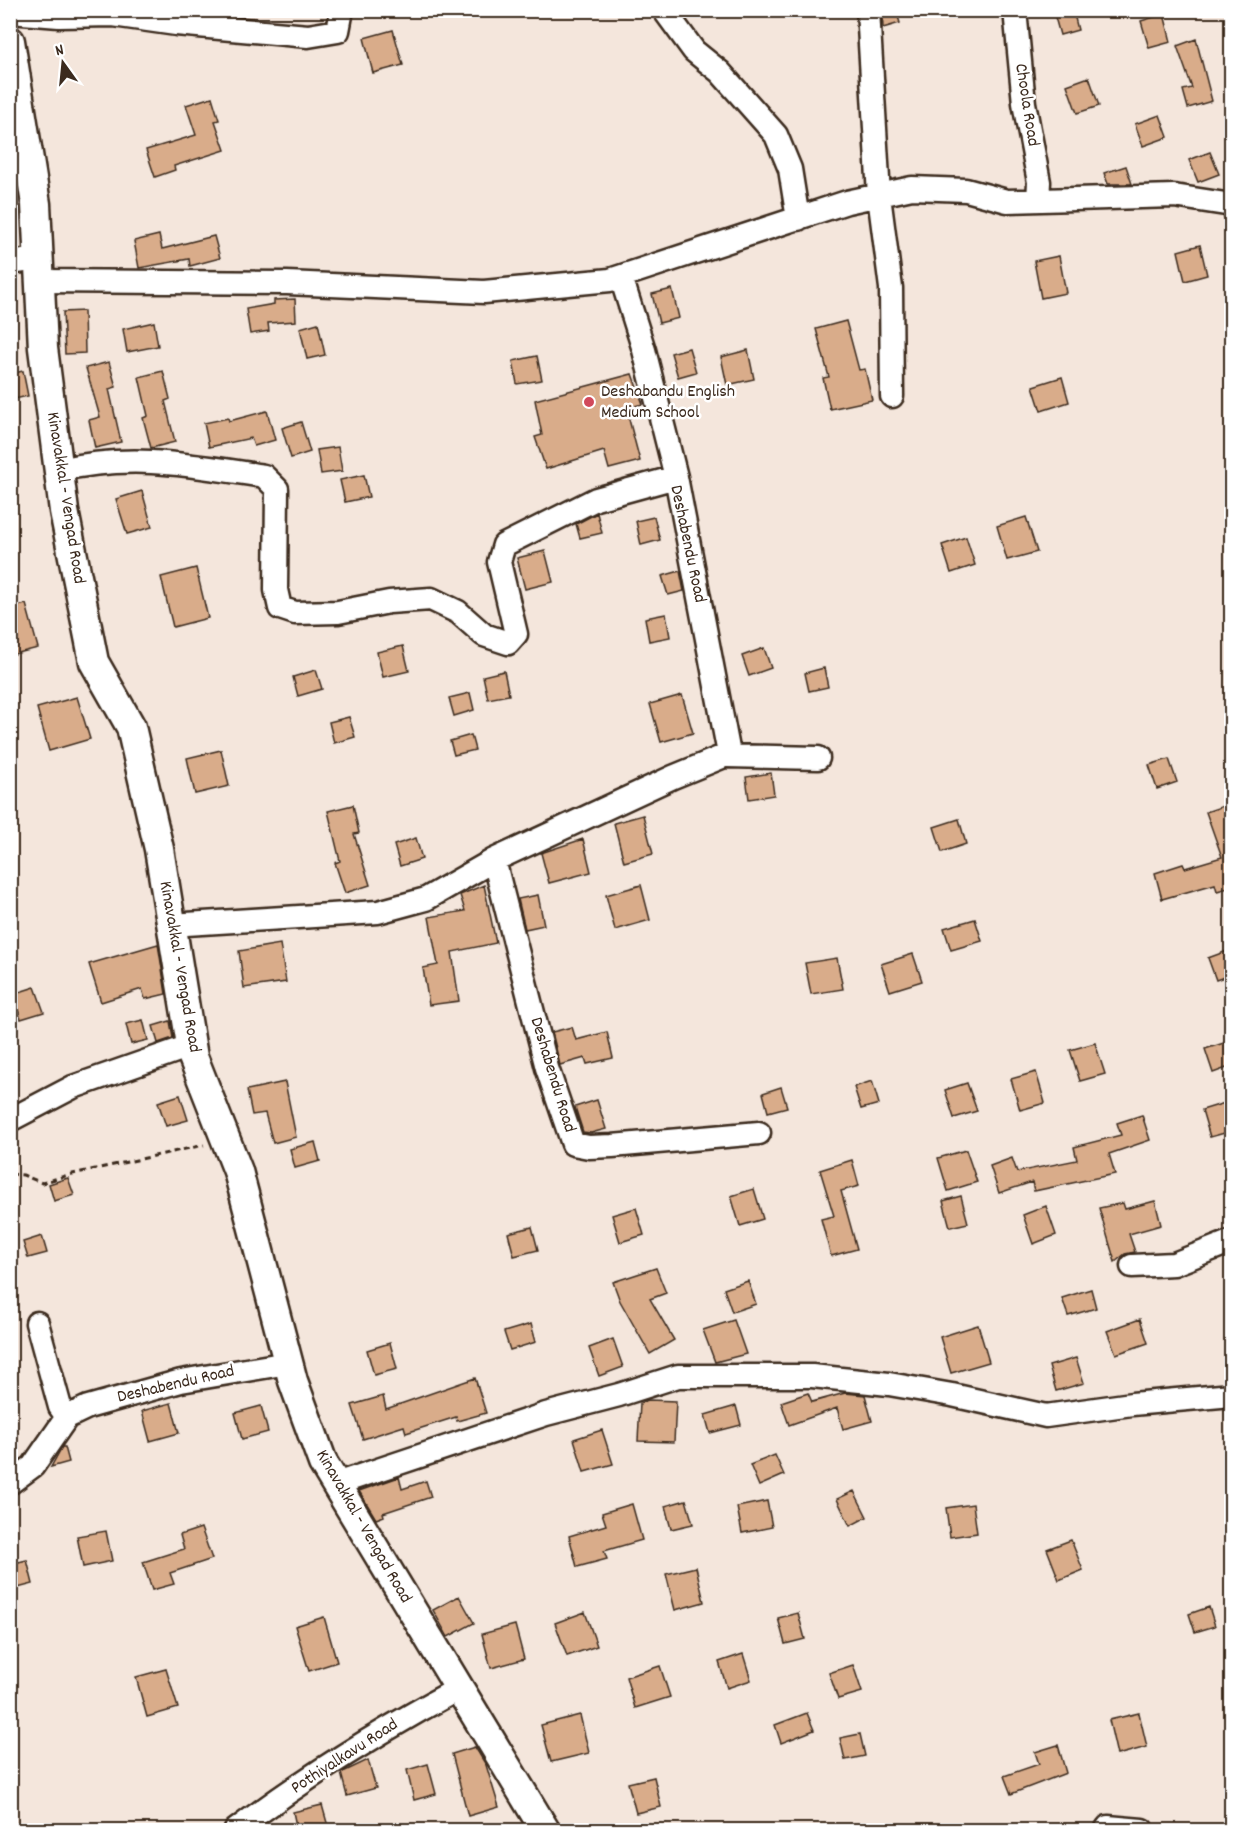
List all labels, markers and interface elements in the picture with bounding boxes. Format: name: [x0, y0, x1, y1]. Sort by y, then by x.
north arrow: [33, 33, 93, 93]
text: N: [53, 39, 67, 63]
street label: Choola Road: [1007, 62, 1045, 148]
place label: Deshabandu English Medium School: [601, 380, 735, 426]
marker: Deshabandu English Medium School: [582, 395, 596, 409]
street label: Kinavakkal - Vengad Road: [39, 410, 91, 586]
street label: Deshabendu Road: [662, 483, 712, 605]
street label: Kinavakkal - Vengad Road: [152, 879, 206, 1055]
street label: Deshabendu Road: [523, 1014, 581, 1136]
street label: Deshabendu Road: [115, 1359, 237, 1411]
street label: Kinavakkal - Vengad Road: [309, 1446, 417, 1608]
street label: Pothiyalkavu Road: [287, 1713, 403, 1801]

